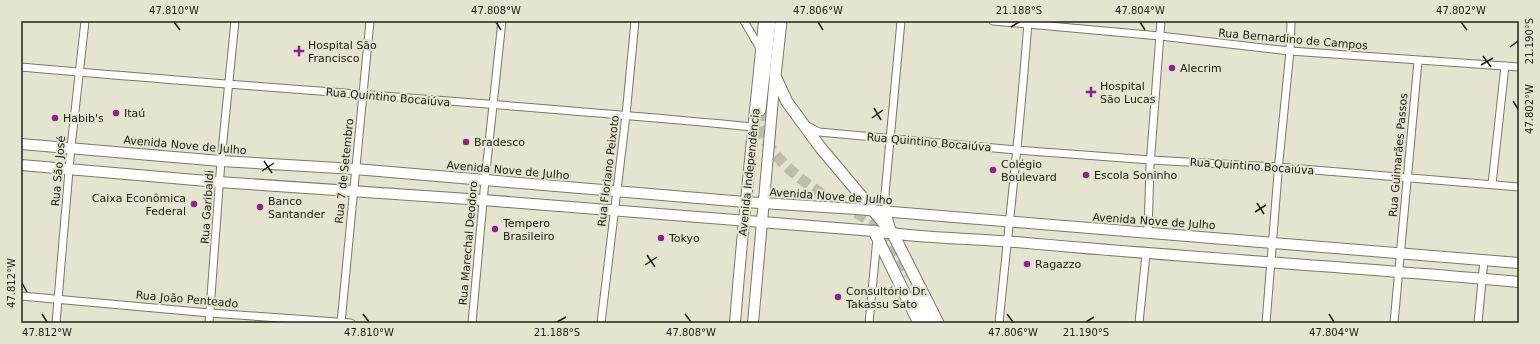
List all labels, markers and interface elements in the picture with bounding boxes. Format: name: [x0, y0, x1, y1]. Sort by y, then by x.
text: 47.810°W: [149, 5, 199, 16]
text: 47.808°W: [471, 5, 521, 16]
text: 47.806°W: [793, 5, 843, 16]
text: 21.188°S: [996, 5, 1042, 16]
text: 47.804°W: [1115, 5, 1165, 16]
text: 47.802°W: [1436, 5, 1486, 16]
text: 21.190°S: [1524, 18, 1535, 64]
street label: Rua Bernardino de Campos: [1218, 26, 1369, 53]
place label: Hospital São Francisco: [308, 39, 377, 65]
marker: Hospital São Francisco: [293, 45, 305, 57]
place label: Alecrim: [1180, 62, 1222, 75]
marker: Alecrim: [1167, 63, 1177, 73]
place label: Hospital São Lucas: [1100, 80, 1156, 106]
text: 47.802°W: [1524, 84, 1535, 134]
street label: Rua Quintino Bocaiúva: [325, 86, 451, 109]
marker: Hospital São Lucas: [1085, 86, 1097, 98]
street label: Rua Guimarães Passos: [1387, 92, 1410, 218]
place label: Itaú: [124, 107, 145, 120]
street label: Avenida Independência: [736, 107, 763, 237]
marker: Itaú: [111, 108, 121, 118]
place label: Habib's: [63, 112, 104, 125]
marker: Habib's: [50, 113, 60, 123]
street label: Rua Floriano Peixoto: [595, 114, 622, 227]
street label: Rua 7 de Setembro: [333, 118, 357, 224]
street label: Rua Quintino Bocaiúva: [866, 131, 992, 154]
street label: Avenida Nove de Julho: [123, 134, 247, 157]
street label: Rua São José: [49, 135, 68, 207]
place label: Bradesco: [474, 136, 525, 149]
marker: Bradesco: [461, 137, 471, 147]
street label: Rua Quintino Bocaiúva: [1189, 156, 1315, 177]
place label: Colégio Boulevard: [1001, 158, 1057, 184]
street label: Avenida Nove de Julho: [446, 159, 570, 182]
marker: Colégio Boulevard: [988, 165, 998, 175]
place label: Escola Soninho: [1094, 169, 1177, 182]
street label: Rua Garibaldi: [198, 170, 217, 244]
marker: Escola Soninho: [1081, 170, 1091, 180]
street label: Rua Marechal Deodoro: [457, 180, 480, 306]
street label: Avenida Nove de Julho: [769, 186, 893, 207]
place label: Caixa Econômica Federal: [92, 192, 186, 218]
place label: Banco Santander: [268, 195, 325, 221]
marker: Caixa Econômica Federal: [189, 199, 199, 209]
marker: Banco Santander: [255, 202, 265, 212]
street label: Avenida Nove de Julho: [1092, 211, 1216, 232]
place label: Tempero Brasileiro: [502, 217, 555, 243]
marker: Tempero Brasileiro: [490, 224, 500, 234]
place label: Tokyo: [668, 232, 700, 245]
marker: Tokyo: [656, 233, 666, 243]
text: 47.812°W: [6, 258, 17, 308]
place label: Ragazzo: [1035, 258, 1081, 271]
marker: Ragazzo: [1022, 259, 1032, 269]
place label: Consultório Dr. Takassu Sato: [845, 285, 927, 311]
street label: Rua João Penteado: [135, 289, 239, 310]
marker: Consultório Dr. Takassu Sato: [833, 292, 843, 302]
text: 47.812°W: [22, 327, 72, 338]
text: 47.810°W: [344, 327, 394, 338]
text: 21.188°S: [534, 327, 580, 338]
text: 47.808°W: [666, 327, 716, 338]
text: 47.806°W: [988, 327, 1038, 338]
text: 21.190°S: [1063, 327, 1109, 338]
text: 47.804°W: [1309, 327, 1359, 338]

